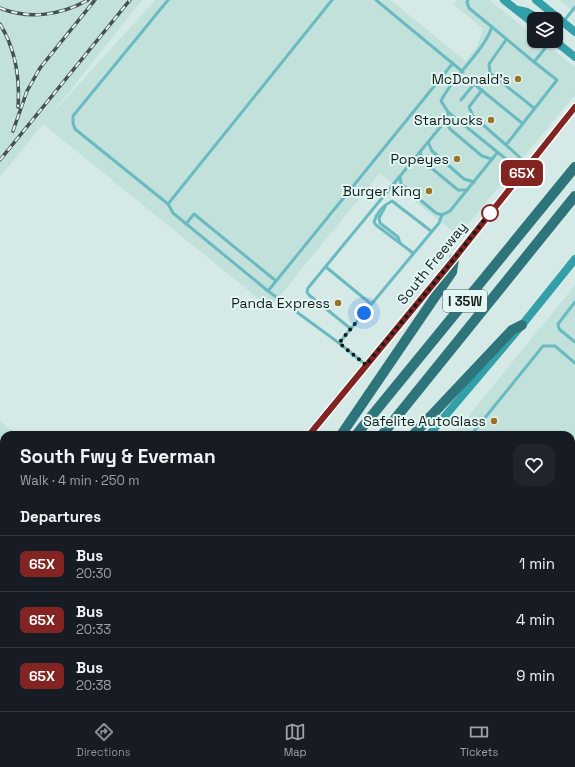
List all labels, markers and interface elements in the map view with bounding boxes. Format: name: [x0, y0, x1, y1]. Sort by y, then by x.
map controls: [527, 12, 563, 48]
button: layers: [527, 12, 563, 48]
place label: McDonald's: [432, 70, 510, 88]
marker: McDonald's: [513, 74, 523, 84]
place label: Starbucks: [414, 111, 483, 129]
marker: Starbucks: [486, 115, 496, 125]
place label: Popeyes: [391, 150, 449, 168]
marker: Popeyes: [452, 154, 462, 164]
line badge: 65X: [499, 160, 545, 186]
text: 65X: [509, 164, 535, 182]
place label: Burger King: [342, 182, 421, 200]
marker: Burger King: [424, 186, 434, 196]
unlabelled marker: [481, 204, 499, 222]
street label: South Freeway: [393, 218, 471, 308]
road number: I 35W: [443, 290, 487, 312]
place label: Panda Express: [231, 294, 330, 312]
marker: Panda Express: [333, 298, 343, 308]
your location: [354, 303, 374, 323]
place label: Safelite AutoGlass: [363, 412, 486, 430]
marker: Safelite AutoGlass: [489, 416, 499, 426]
text: South Fwy & Everman: [20, 444, 216, 469]
button: heart: [513, 444, 555, 486]
text: Walk · 4 min · 250 m: [20, 472, 139, 489]
text: Departures: [20, 507, 101, 526]
text: Bus: [76, 546, 103, 565]
text: 1 min: [519, 554, 555, 573]
text: 65X: [29, 555, 55, 573]
text: 20:30: [76, 565, 112, 582]
text: Bus: [76, 602, 103, 621]
text: 4 min: [516, 610, 555, 629]
text: 65X: [29, 611, 55, 629]
text: 20:33: [76, 621, 111, 638]
text: Bus: [76, 658, 103, 677]
text: 9 min: [516, 666, 555, 685]
text: 65X: [29, 667, 55, 685]
text: 20:38: [76, 677, 111, 694]
tab: Directions: [77, 721, 131, 759]
tab: Map: [284, 721, 307, 759]
tab: Tickets: [460, 721, 498, 759]

